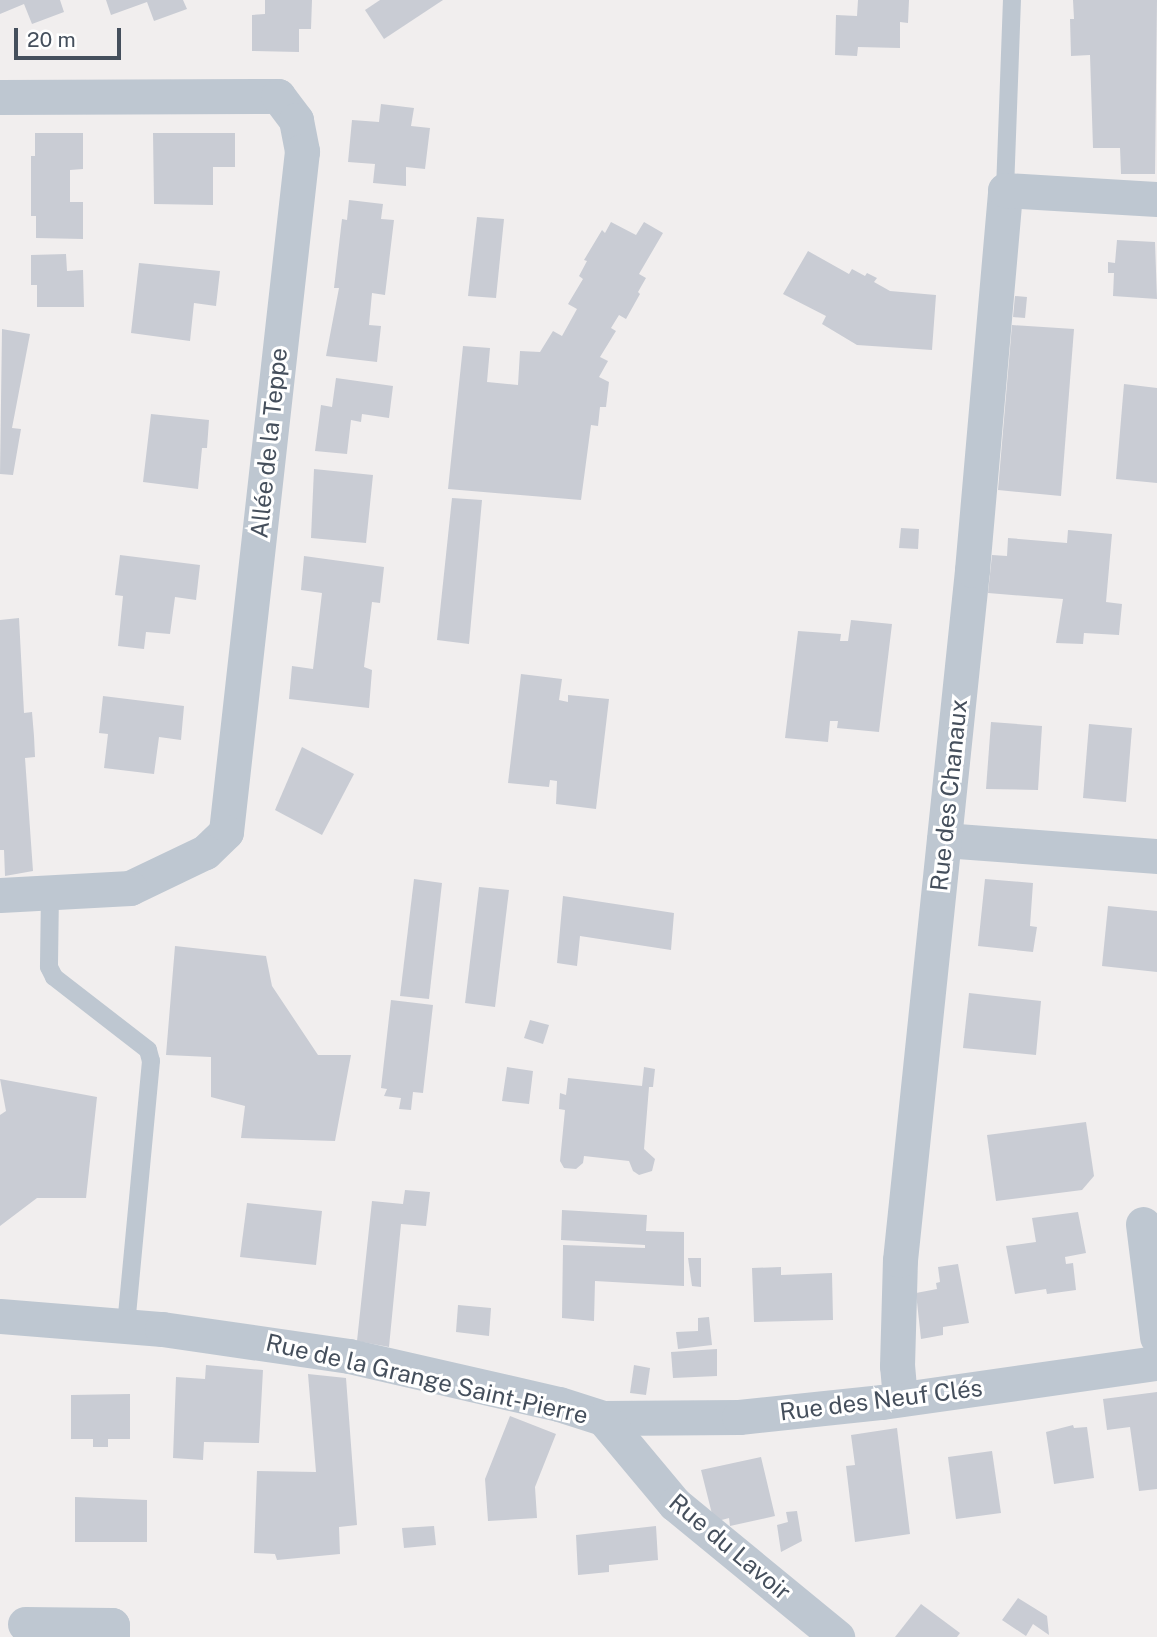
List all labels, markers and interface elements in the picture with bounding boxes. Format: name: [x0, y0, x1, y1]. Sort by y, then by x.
scale bar: [18, 14, 124, 58]
text: 20 m: [27, 27, 76, 52]
street label: Allée de la Teppe: [245, 346, 293, 540]
street label: Rue des Chanaux: [925, 697, 973, 893]
street label: Rue de la Grange Saint-Pierre: [263, 1328, 591, 1430]
street label: Rue des Neuf Clés: [778, 1373, 984, 1427]
street label: Rue du Lavoir: [663, 1488, 797, 1606]

